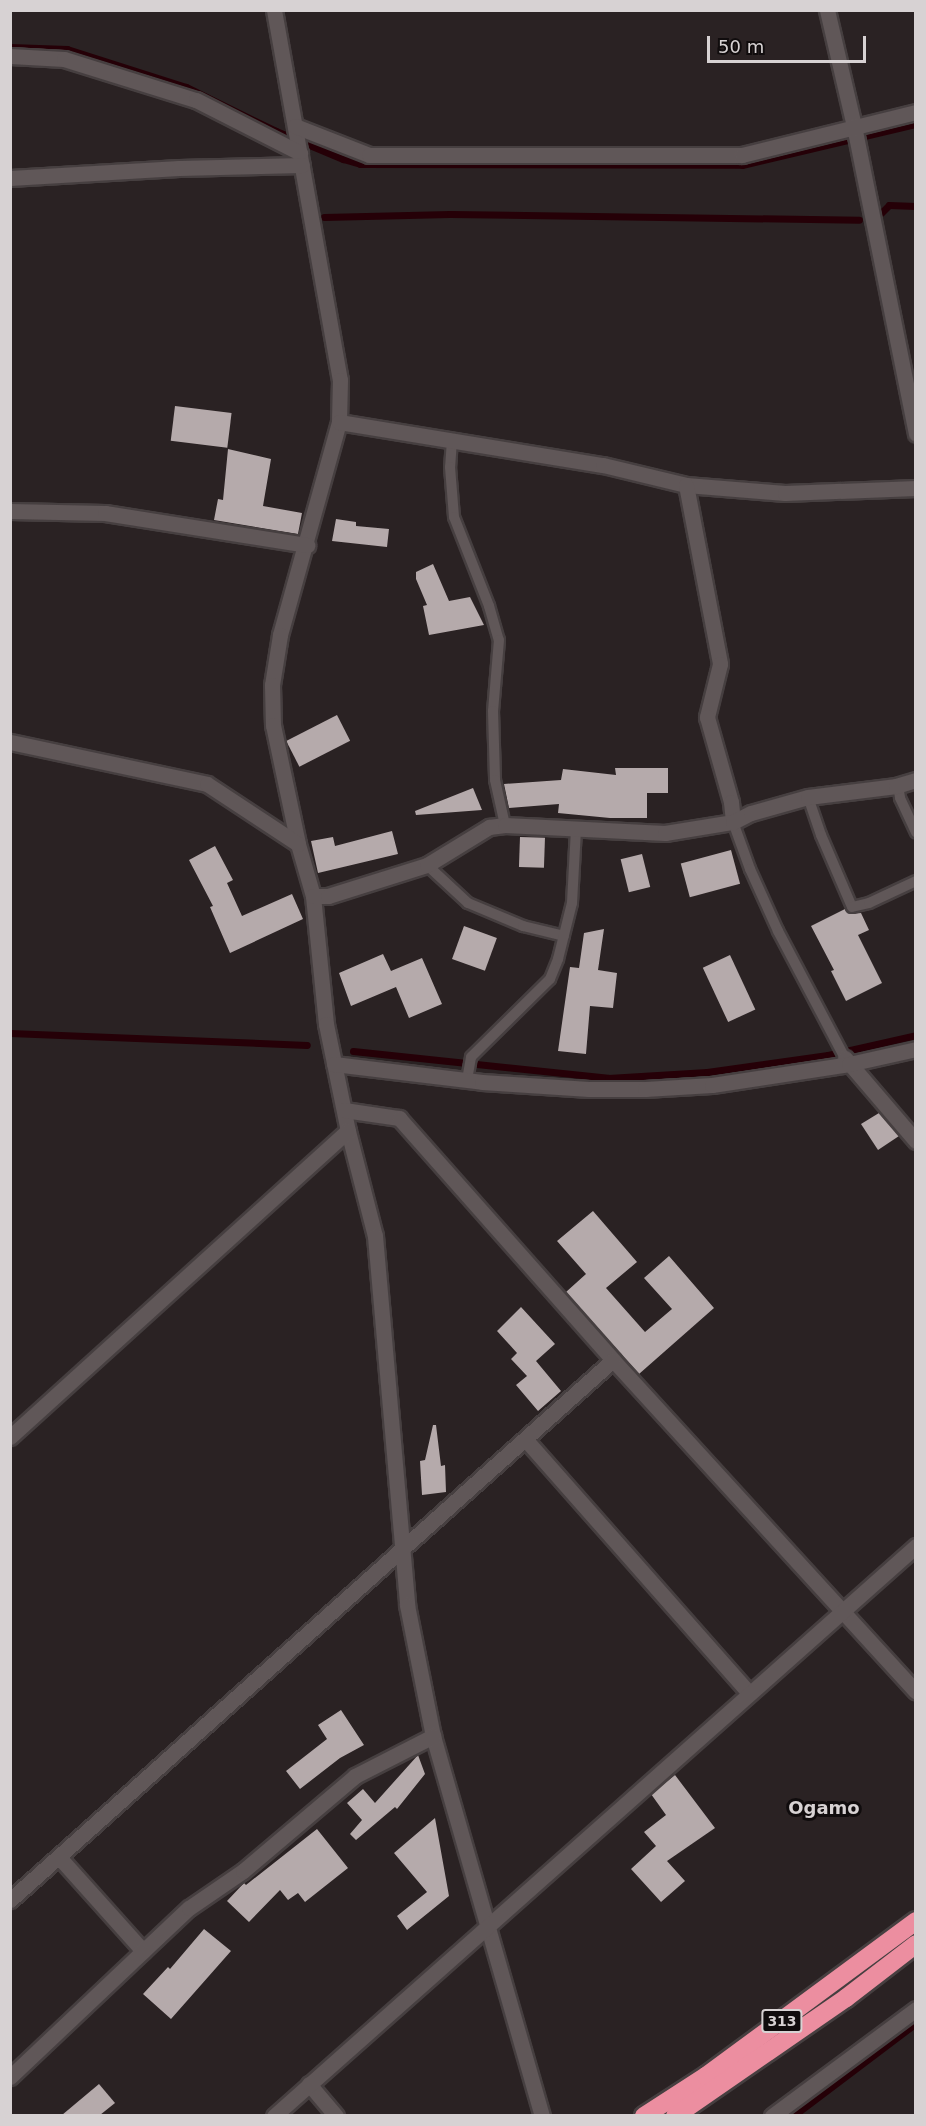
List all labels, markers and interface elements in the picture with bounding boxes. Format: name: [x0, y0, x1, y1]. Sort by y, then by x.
scale bar: [710, 24, 869, 62]
text: 50 m: [718, 36, 764, 57]
district label: Ogamo: [788, 1797, 860, 1819]
road number: 313: [761, 2010, 803, 2032]

